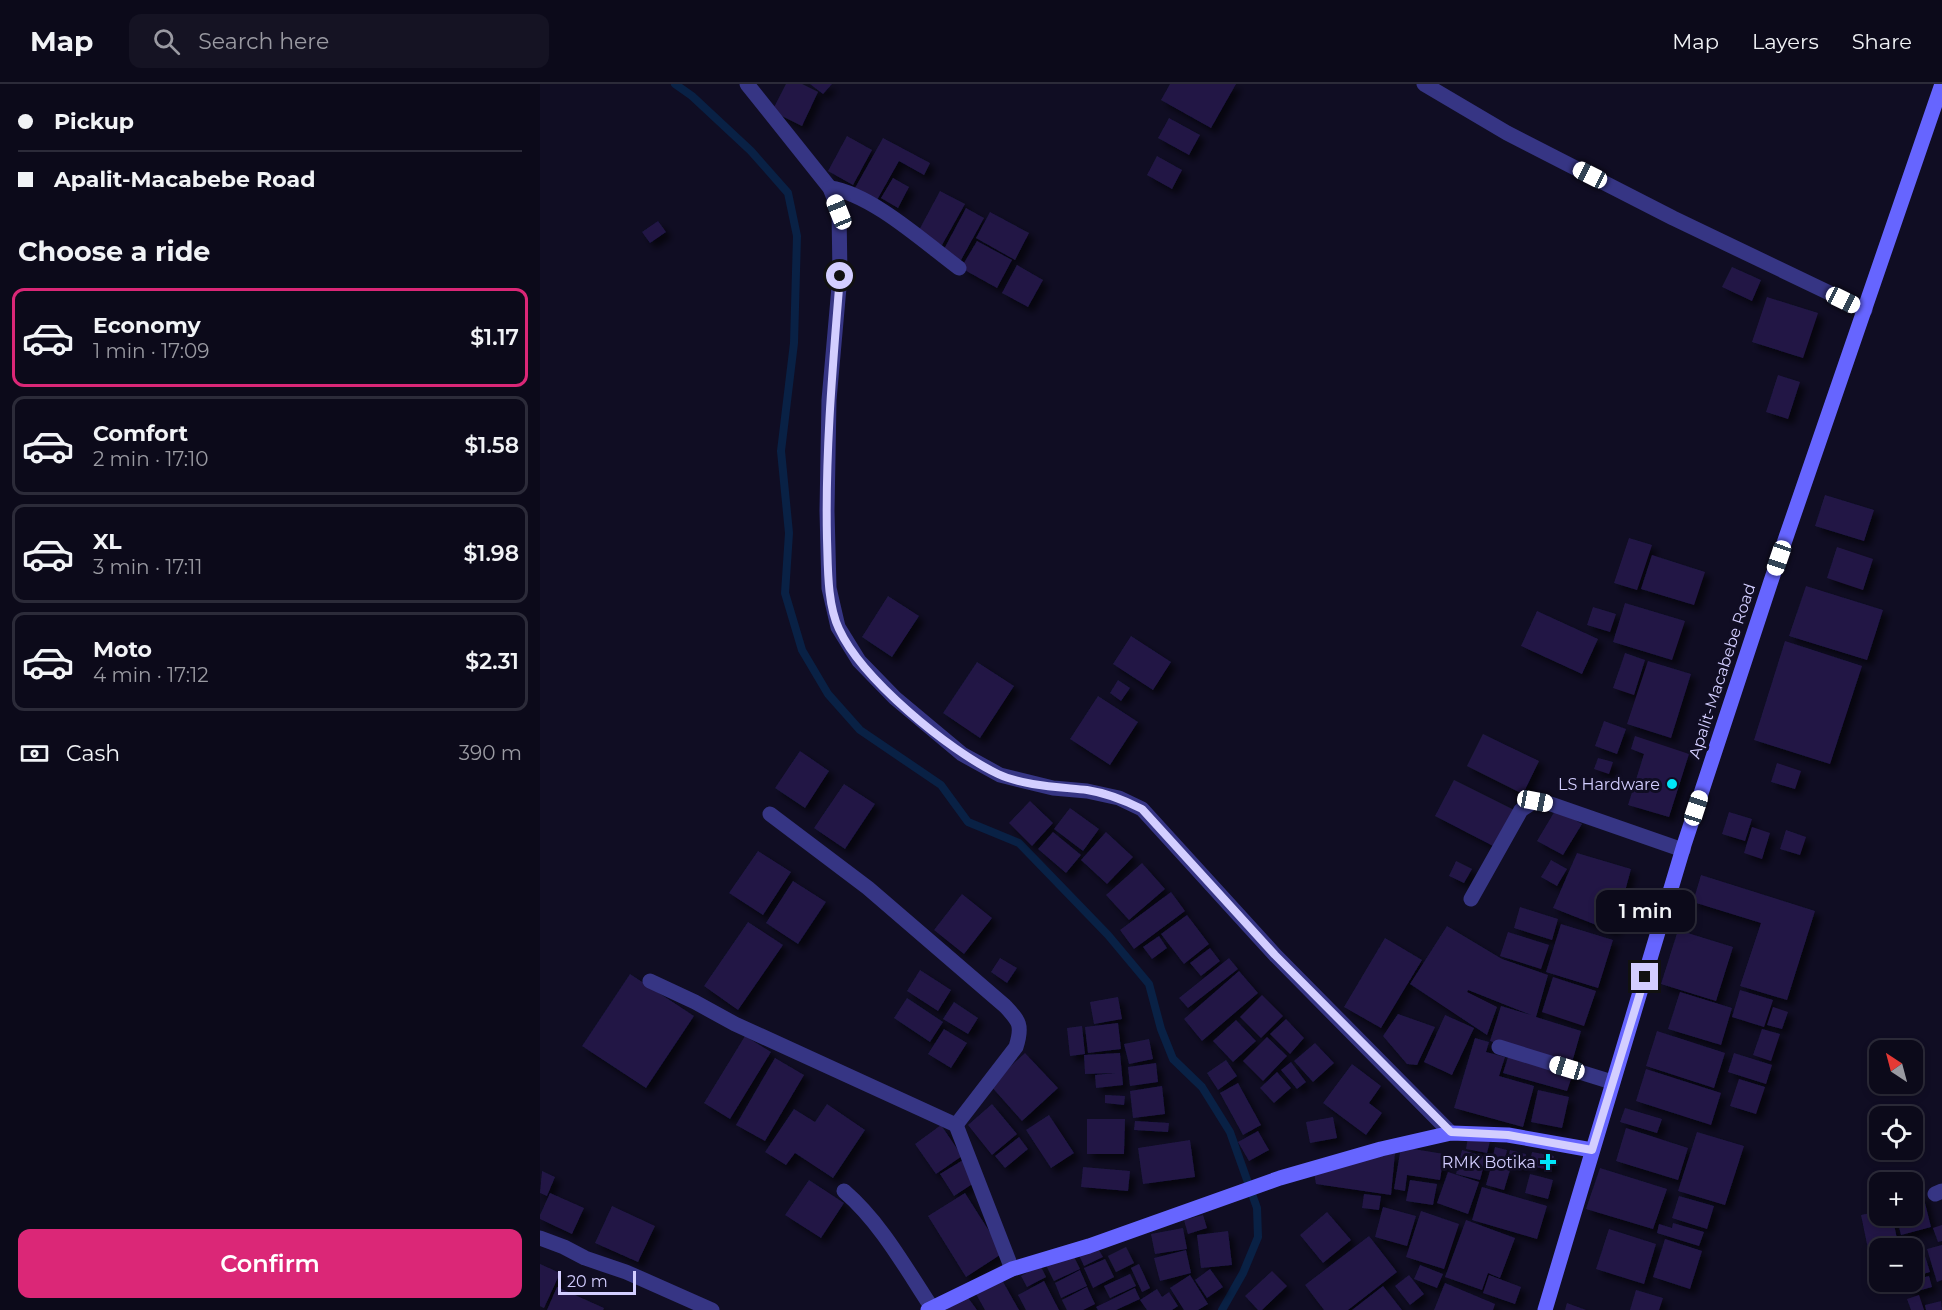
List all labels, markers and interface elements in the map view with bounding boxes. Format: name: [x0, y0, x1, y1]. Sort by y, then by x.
search box: [129, 14, 549, 68]
text: Map: [30, 24, 93, 58]
icon: search: [150, 25, 183, 58]
text: Search here: [198, 28, 329, 55]
text: Map: [1672, 29, 1719, 54]
text: Layers: [1752, 29, 1819, 54]
text: Share: [1852, 29, 1912, 54]
text: Pickup: [54, 108, 134, 135]
car: [1570, 159, 1610, 191]
text: Apalit-Macabebe Road: [54, 166, 315, 193]
car: [824, 192, 854, 232]
text: Choose a ride: [18, 235, 210, 268]
route start: [826, 262, 853, 289]
car: [1823, 284, 1863, 316]
icon: car: [21, 311, 75, 365]
text: Economy: [93, 312, 201, 339]
text: $1.17: [470, 324, 519, 351]
text: 1 min · 17:09: [93, 339, 209, 363]
icon: car: [21, 419, 75, 473]
text: Comfort: [93, 420, 188, 447]
text: $1.58: [464, 432, 519, 459]
text: 2 min · 17:10: [93, 447, 209, 471]
icon: car: [21, 527, 75, 581]
text: XL: [93, 528, 122, 555]
car: [1765, 538, 1793, 578]
text: $1.98: [463, 540, 519, 567]
text: 3 min · 17:11: [93, 555, 202, 579]
street label: Apalit-Macabebe Road: [1685, 581, 1759, 761]
icon: car: [21, 635, 75, 689]
text: Moto: [93, 636, 152, 663]
text: $2.31: [465, 648, 519, 675]
text: 4 min · 17:12: [93, 663, 209, 687]
icon: cash: [18, 737, 51, 770]
text: Cash: [66, 740, 120, 767]
text: 390 m: [459, 741, 522, 765]
place label: LS Hardware: [1558, 775, 1660, 794]
marker: LS Hardware: [1665, 777, 1679, 791]
car: [1682, 788, 1710, 828]
car: [1516, 789, 1554, 813]
callout: 1 min: [1596, 890, 1694, 932]
text: 1 min: [1619, 899, 1672, 923]
route end: [1631, 963, 1658, 990]
north arrow: [1869, 1040, 1923, 1094]
map controls: [1869, 1040, 1923, 1292]
car: [1547, 1054, 1587, 1082]
button: locate: [1869, 1106, 1923, 1160]
place label: RMK Botika: [1442, 1153, 1536, 1172]
marker: RMK Botika: [1541, 1155, 1555, 1169]
button: +: [1869, 1172, 1923, 1226]
button: Confirm: [18, 1229, 522, 1298]
button: −: [1869, 1238, 1923, 1292]
scale bar: [558, 1268, 636, 1296]
text: 20 m: [567, 1272, 608, 1291]

